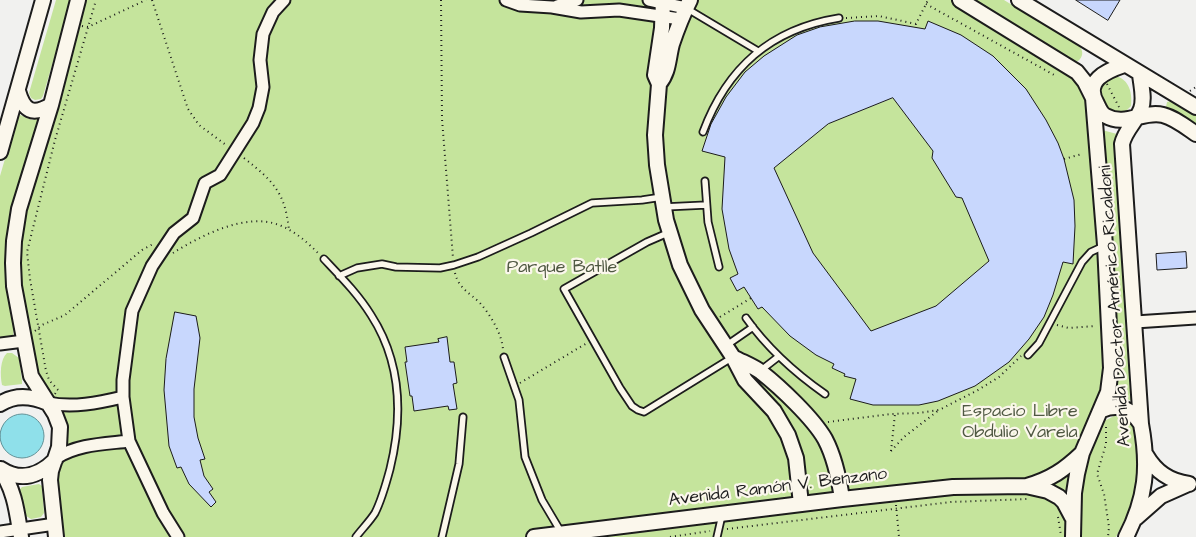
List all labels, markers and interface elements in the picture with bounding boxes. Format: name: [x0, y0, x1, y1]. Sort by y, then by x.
street label: Avenida Doctor Américo Ricaldoni: [1095, 164, 1137, 448]
park label: Parque Batlle: [507, 257, 617, 279]
park label: Espacio Libre Obdulio Varela: [962, 401, 1078, 444]
street label: Avenida Ramón V. Benzano: [667, 464, 889, 512]

